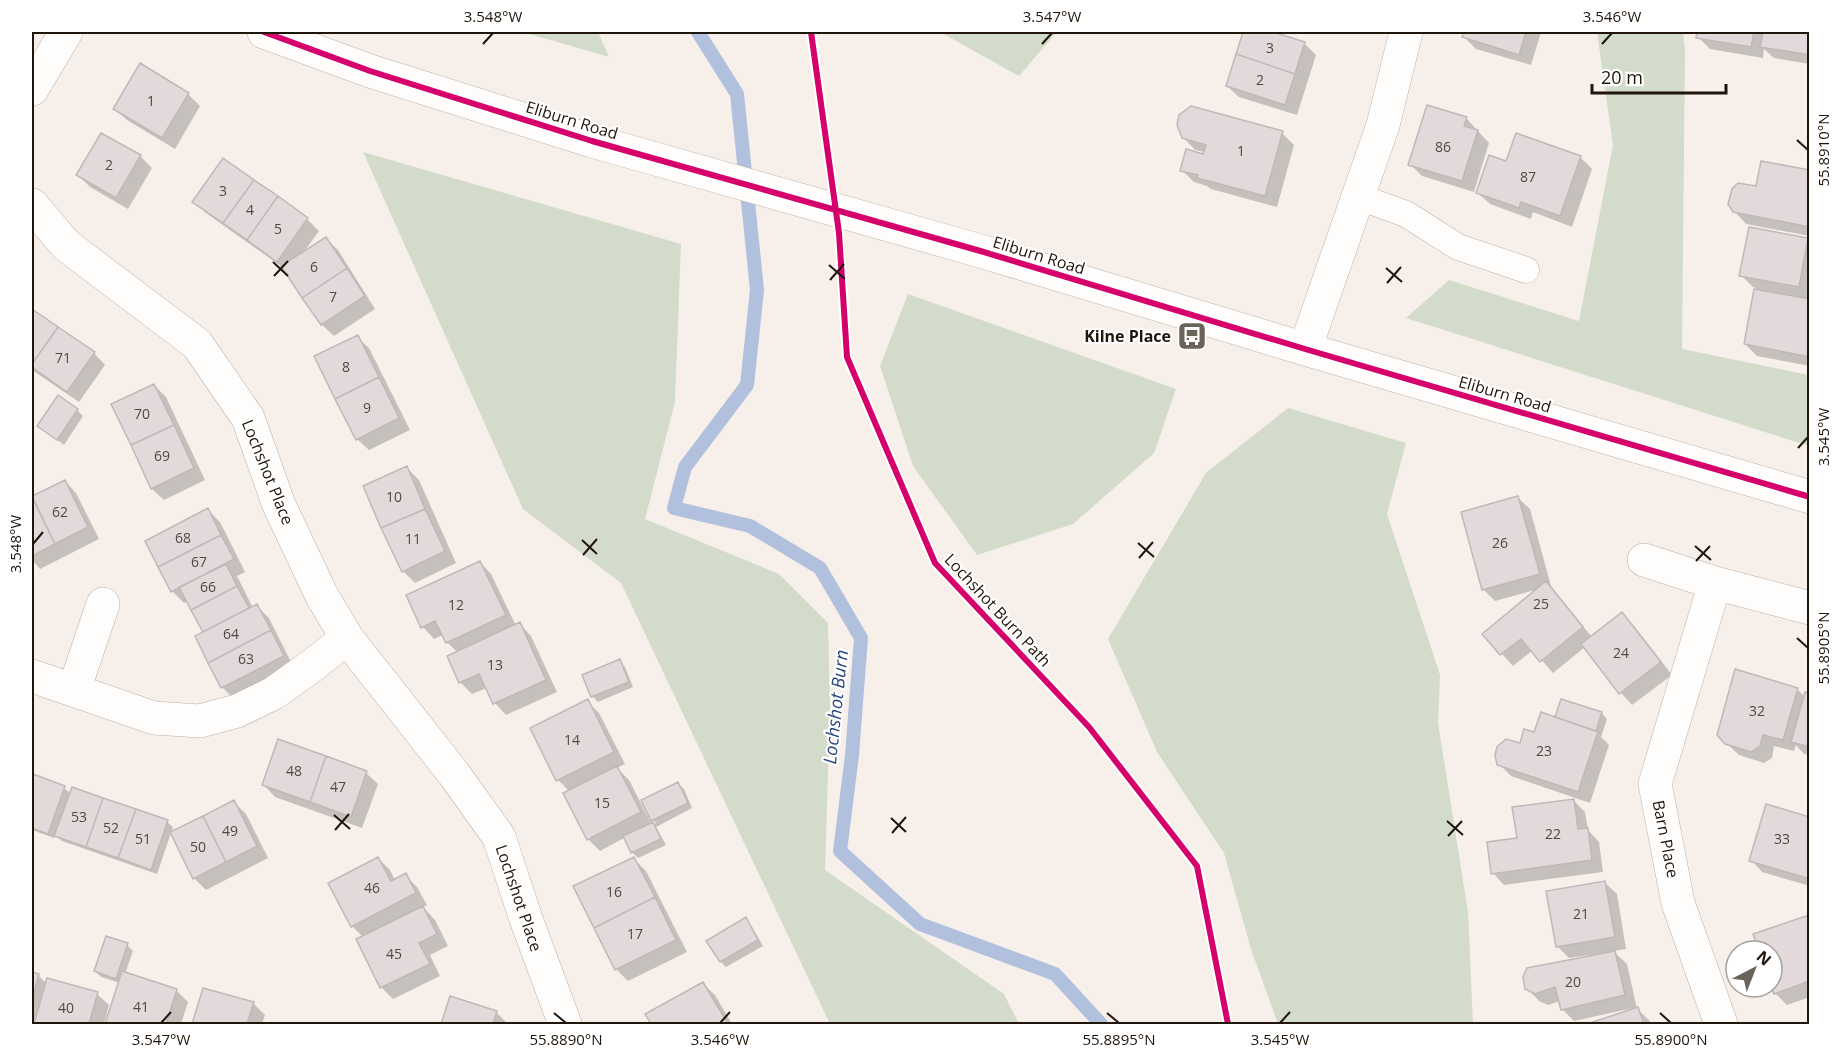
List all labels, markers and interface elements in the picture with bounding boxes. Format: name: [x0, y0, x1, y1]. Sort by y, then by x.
text: 3.548°W: [464, 6, 522, 26]
text: 3.547°W: [1023, 6, 1081, 26]
text: 3.546°W: [1583, 6, 1641, 26]
house number: 3: [1266, 38, 1274, 57]
scale bar: [1592, 57, 1726, 95]
text: 20 m: [1601, 65, 1643, 89]
house number: 2: [1256, 70, 1264, 89]
house number: 1: [147, 91, 155, 110]
street label: Eliburn Road: [523, 96, 621, 144]
text: 55.8910°N: [1813, 113, 1833, 187]
house number: 86: [1435, 137, 1451, 156]
house number: 1: [1237, 141, 1245, 160]
house number: 2: [105, 155, 113, 174]
house number: 87: [1520, 167, 1536, 186]
house number: 3: [219, 181, 227, 200]
house number: 4: [246, 200, 254, 219]
house number: 5: [274, 219, 282, 238]
street label: Eliburn Road: [990, 231, 1088, 279]
house number: 6: [310, 257, 318, 276]
house number: 7: [329, 287, 337, 306]
bus stop icon: Kilne Place: [1176, 320, 1208, 352]
place label: Kilne Place: [1084, 325, 1171, 347]
house number: 71: [55, 348, 71, 367]
house number: 8: [342, 357, 350, 376]
street label: Eliburn Road: [1456, 370, 1554, 418]
house number: 9: [363, 398, 371, 417]
house number: 70: [134, 404, 150, 423]
text: 3.545°W: [1813, 408, 1833, 466]
street label: Lochshot Place: [237, 416, 299, 528]
house number: 69: [154, 446, 170, 465]
house number: 10: [386, 487, 402, 506]
house number: 62: [52, 502, 68, 521]
text: 3.548°W: [5, 515, 25, 573]
house number: 68: [175, 528, 191, 547]
house number: 11: [405, 529, 421, 548]
house number: 26: [1492, 533, 1508, 552]
street label: Lochshot Burn Path: [940, 549, 1056, 671]
house number: 67: [191, 552, 207, 571]
house number: 66: [200, 577, 216, 596]
house number: 25: [1533, 594, 1549, 613]
house number: 12: [448, 595, 464, 614]
text: 55.8905°N: [1813, 611, 1833, 685]
house number: 64: [223, 624, 239, 643]
house number: 24: [1613, 643, 1629, 662]
house number: 63: [238, 649, 254, 668]
water label: Lochshot Burn: [817, 649, 853, 765]
house number: 13: [487, 655, 503, 674]
house number: 32: [1749, 701, 1765, 720]
house number: 14: [564, 730, 580, 749]
house number: 23: [1536, 741, 1552, 760]
house number: 48: [286, 761, 302, 780]
house number: 47: [330, 777, 346, 796]
house number: 15: [594, 793, 610, 812]
street label: Barn Place: [1648, 798, 1684, 880]
house number: 53: [71, 807, 87, 826]
house number: 52: [103, 818, 119, 837]
house number: 49: [222, 821, 238, 840]
house number: 22: [1545, 824, 1561, 843]
house number: 51: [135, 829, 151, 848]
house number: 33: [1774, 829, 1790, 848]
house number: 50: [190, 837, 206, 856]
street label: Lochshot Place: [490, 842, 548, 954]
house number: 46: [364, 878, 380, 897]
house number: 16: [606, 882, 622, 901]
house number: 21: [1573, 904, 1589, 923]
house number: 17: [627, 924, 643, 943]
north arrow: [1724, 939, 1784, 999]
house number: 45: [386, 944, 402, 963]
text: N: [1752, 945, 1776, 970]
house number: 20: [1565, 972, 1581, 991]
house number: 41: [133, 997, 149, 1016]
house number: 40: [58, 998, 74, 1017]
text: 3.547°W: [132, 1029, 190, 1049]
text: 55.8890°N: [529, 1029, 603, 1049]
text: 3.546°W: [691, 1029, 749, 1049]
text: 55.8895°N: [1082, 1029, 1156, 1049]
text: 3.545°W: [1251, 1029, 1309, 1049]
text: 55.8900°N: [1634, 1029, 1708, 1049]

